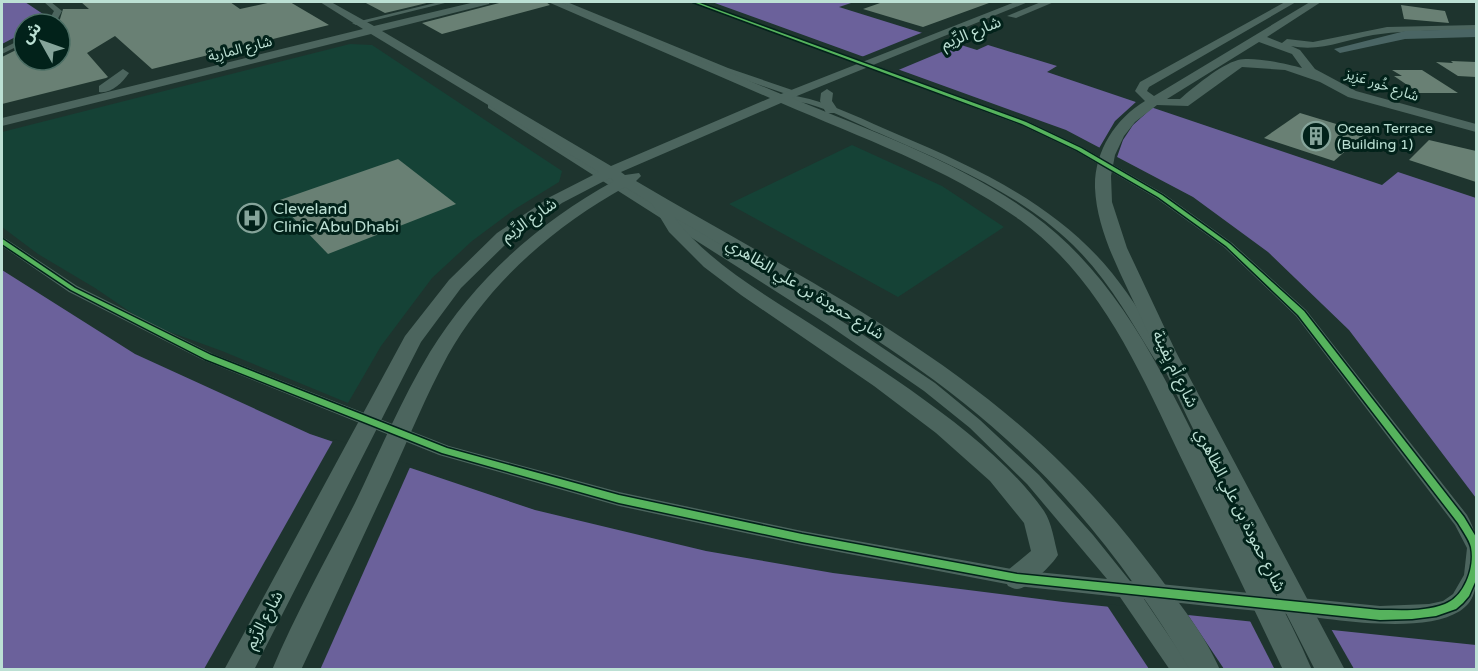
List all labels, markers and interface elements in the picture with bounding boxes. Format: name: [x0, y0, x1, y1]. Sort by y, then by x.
north arrow: [12, 12, 72, 72]
street label: شارع الرِّيم: [938, 12, 1005, 56]
text: ش: [17, 18, 46, 48]
street label: شارع المارِية: [206, 33, 274, 67]
street label: شارع خُور عَزِيز: [1341, 64, 1421, 107]
building icon: Ocean Terrace (Building 1): [1300, 120, 1332, 152]
place label: Ocean Terrace (Building 1): [1337, 120, 1433, 153]
street label: شارع الرِّيم: [497, 194, 562, 248]
place label: Cleveland Clinic Abu Dhabi: [273, 199, 399, 237]
hospital icon: Cleveland Clinic Abu Dhabi: [236, 202, 268, 234]
street label: شارع حمودة بن علي الظاهري: [721, 234, 887, 346]
street label: شارع أم يِفينة: [1146, 327, 1202, 412]
street label: شارع حمودة بن علي الظاهري: [1188, 425, 1290, 596]
street label: شارع الرِّيم: [240, 588, 289, 653]

